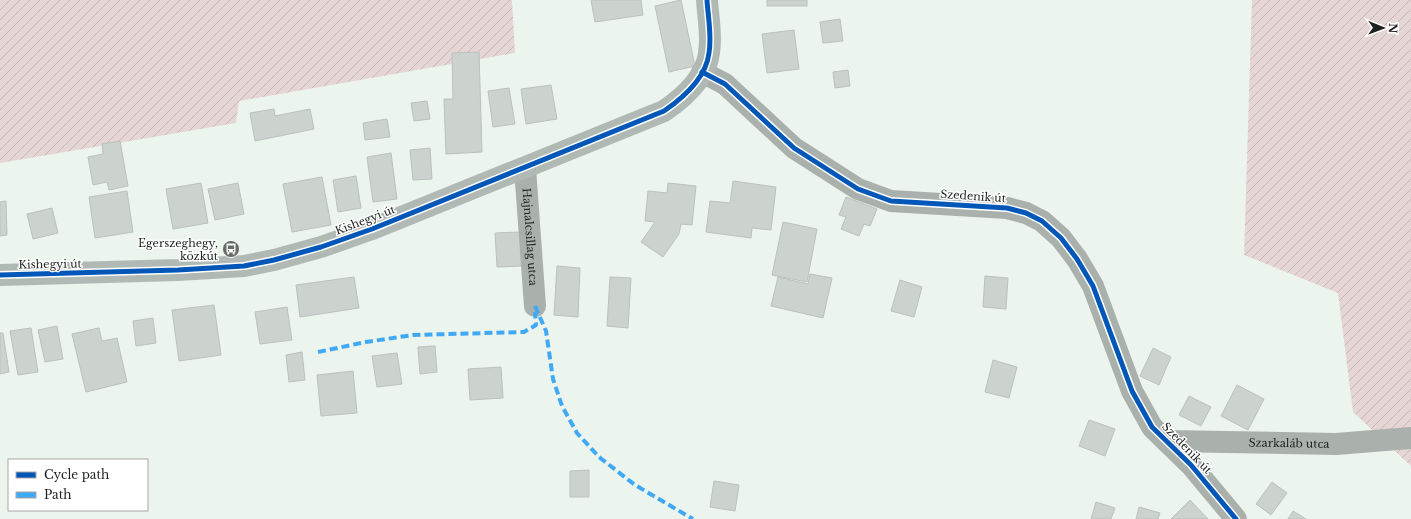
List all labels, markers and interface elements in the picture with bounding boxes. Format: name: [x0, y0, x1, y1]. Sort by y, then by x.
north arrow: [1363, 8, 1403, 48]
text: N: [1386, 23, 1400, 34]
street label: Hajnalcsillag utca: [519, 187, 541, 287]
street label: Szedenik út: [940, 187, 1007, 205]
street label: Kishegyi út: [333, 202, 398, 238]
place label: Egerszeghegy, közkút: [138, 236, 219, 263]
bus stop icon: Egerszeghegy, közkút: [221, 239, 241, 259]
street label: Kishegyi út: [18, 256, 83, 272]
street label: Szedenik út: [1159, 419, 1215, 477]
street label: Szarkaláb utca: [1248, 435, 1331, 451]
legend: [8, 459, 148, 511]
text: Cycle path: [44, 467, 109, 482]
text: Path: [44, 487, 72, 502]

